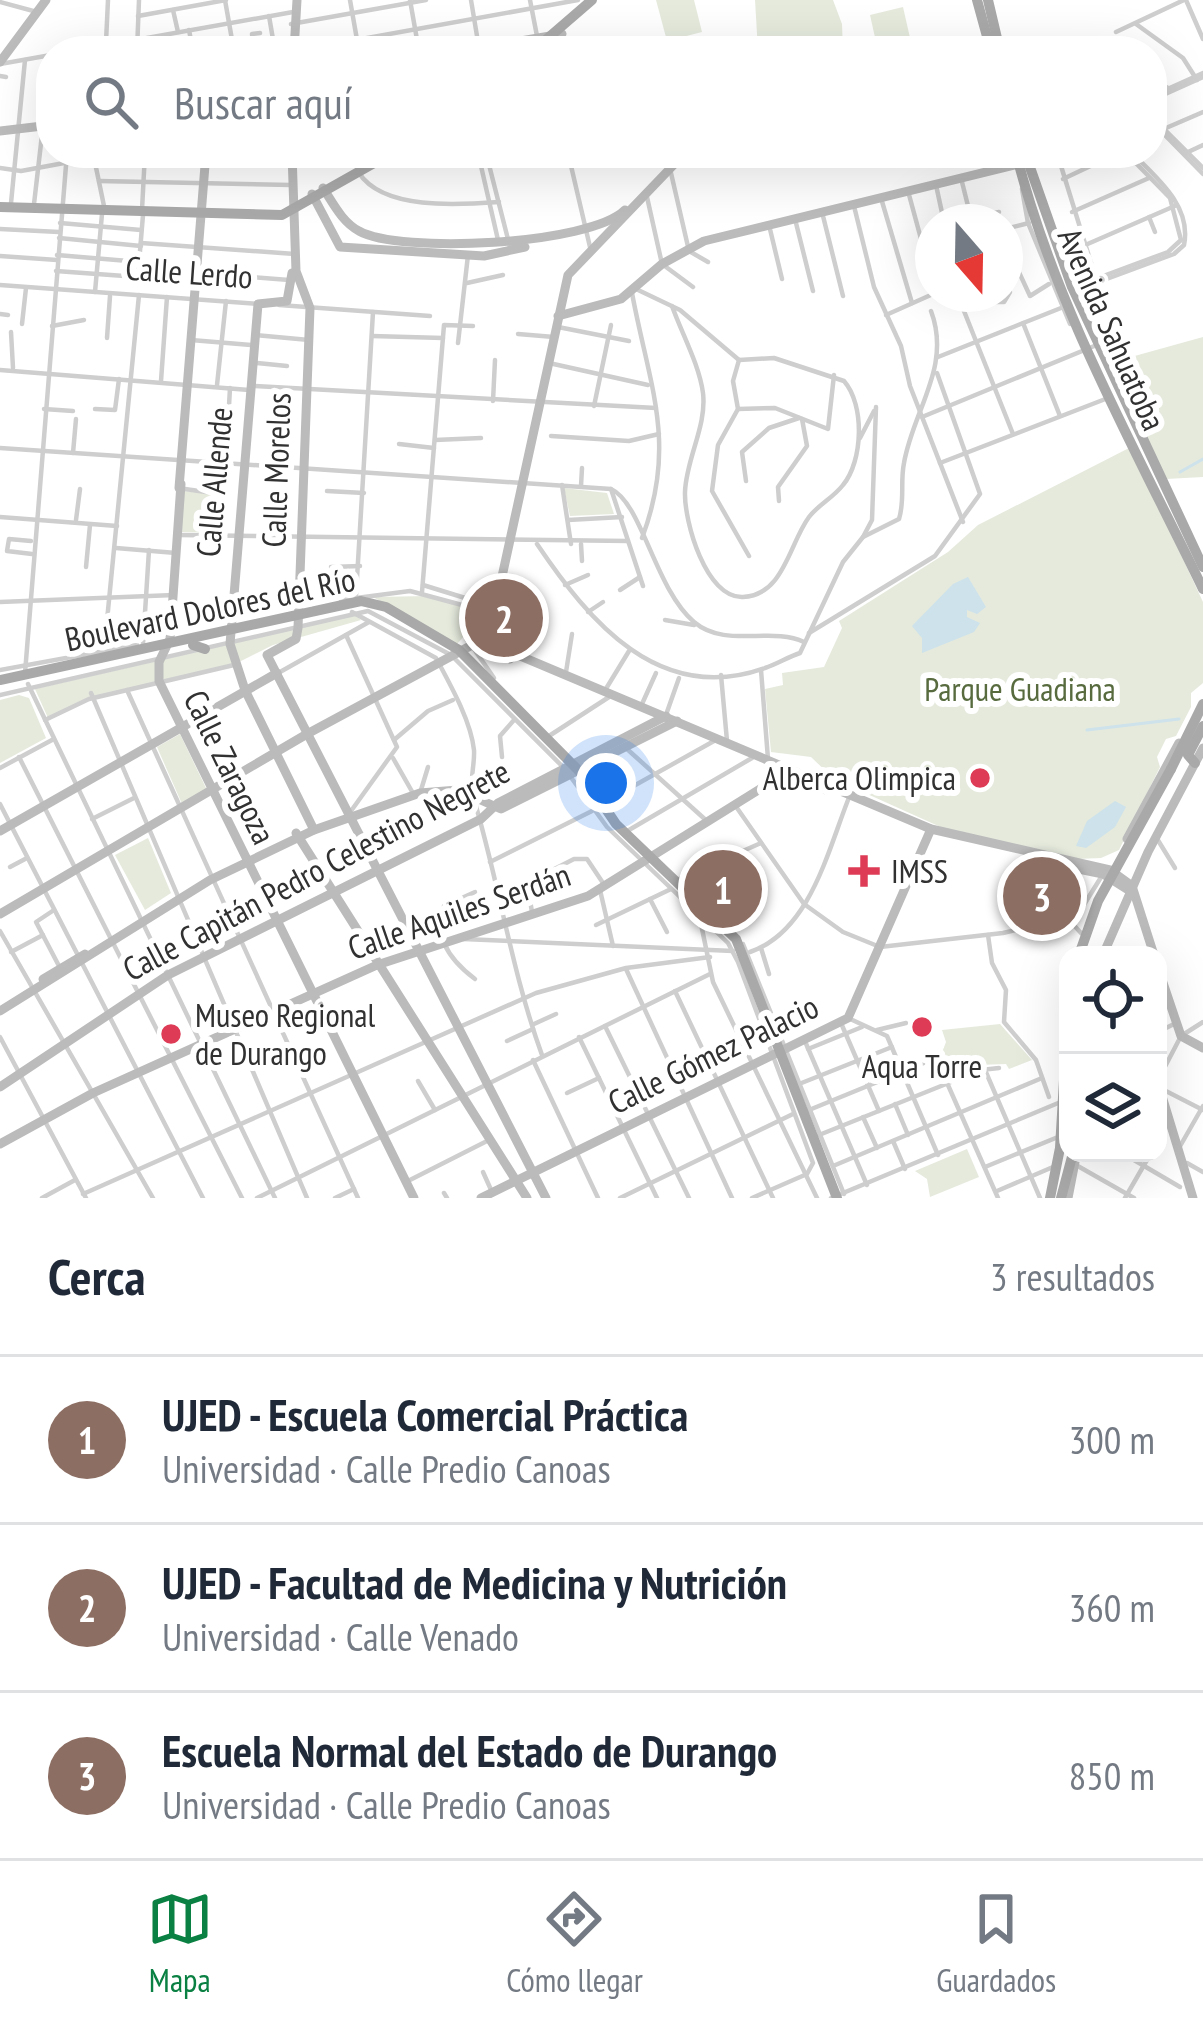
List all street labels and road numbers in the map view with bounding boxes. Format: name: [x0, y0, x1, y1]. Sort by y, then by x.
street label: Avenida Sahuatoba: [1049, 221, 1176, 437]
street label: Calle Lerdo: [124, 246, 254, 297]
street label: Calle Morelos: [251, 392, 300, 548]
street label: Calle Allende: [186, 405, 241, 559]
street label: Boulevard Dolores del Río: [61, 557, 359, 660]
street label: Calle Zaragoza: [175, 683, 286, 851]
street label: Calle Capitán Pedro Celestino Negrete: [115, 749, 517, 990]
street label: Calle Aquiles Serdán: [342, 852, 576, 969]
street label: Calle Gómez Palacio: [601, 984, 825, 1123]

